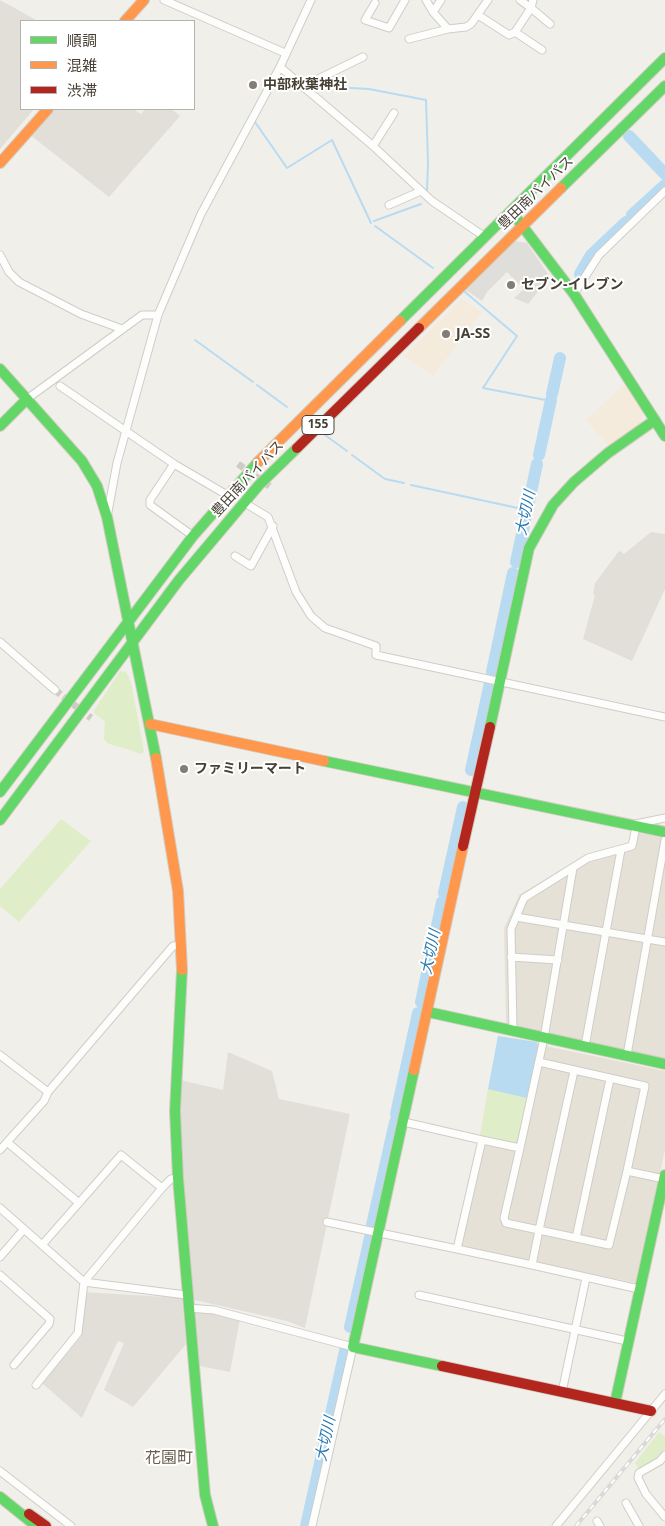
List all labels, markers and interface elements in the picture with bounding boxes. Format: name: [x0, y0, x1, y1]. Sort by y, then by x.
legend: [20, 20, 195, 110]
text: 順調: [67, 30, 97, 50]
text: 混雑: [67, 55, 97, 75]
place label: 中部秋葉神社: [263, 77, 347, 93]
marker: 中部秋葉神社: [247, 79, 259, 91]
text: 渋滞: [67, 80, 97, 100]
street label: 豊田南バイパス: [495, 153, 577, 233]
place label: セブン-イレブン: [521, 277, 623, 293]
marker: セブン-イレブン: [505, 279, 517, 291]
place label: JA-SS: [456, 326, 490, 342]
marker: JA-SS: [440, 328, 452, 340]
road number: 155: [302, 416, 334, 434]
street label: 豊田南バイパス: [208, 437, 288, 521]
water label: 大切川: [513, 489, 539, 537]
place label: ファミリーマート: [194, 761, 306, 777]
marker: ファミリーマート: [178, 763, 190, 775]
water label: 大切川: [418, 928, 444, 976]
water label: 大切川: [313, 1415, 339, 1463]
district label: 花園町: [145, 1448, 193, 1468]

